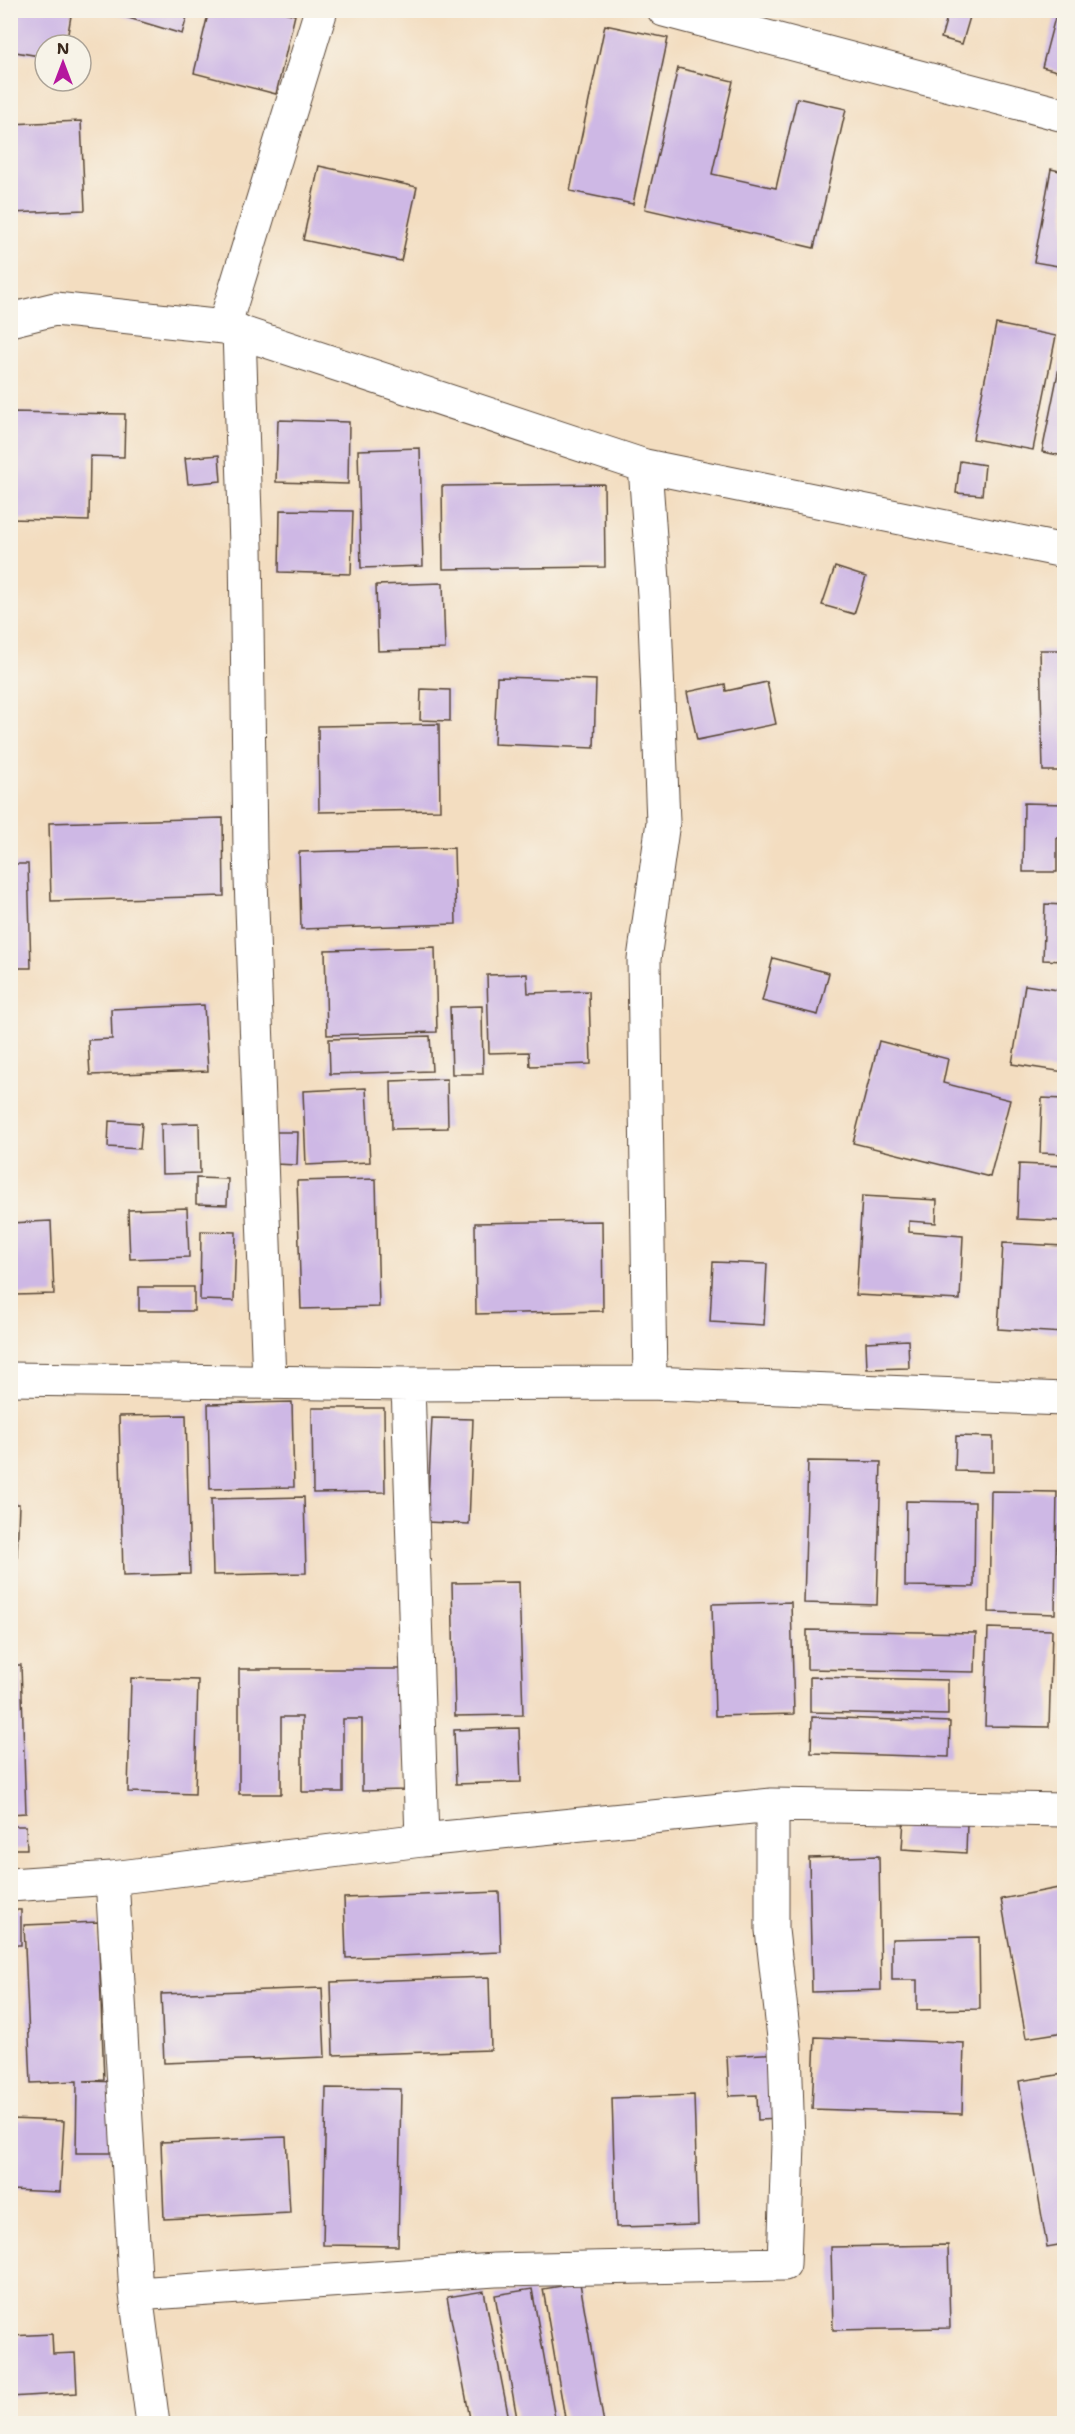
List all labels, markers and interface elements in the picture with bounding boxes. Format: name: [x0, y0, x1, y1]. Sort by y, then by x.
north arrow: [33, 33, 93, 93]
text: N: [57, 38, 69, 59]

